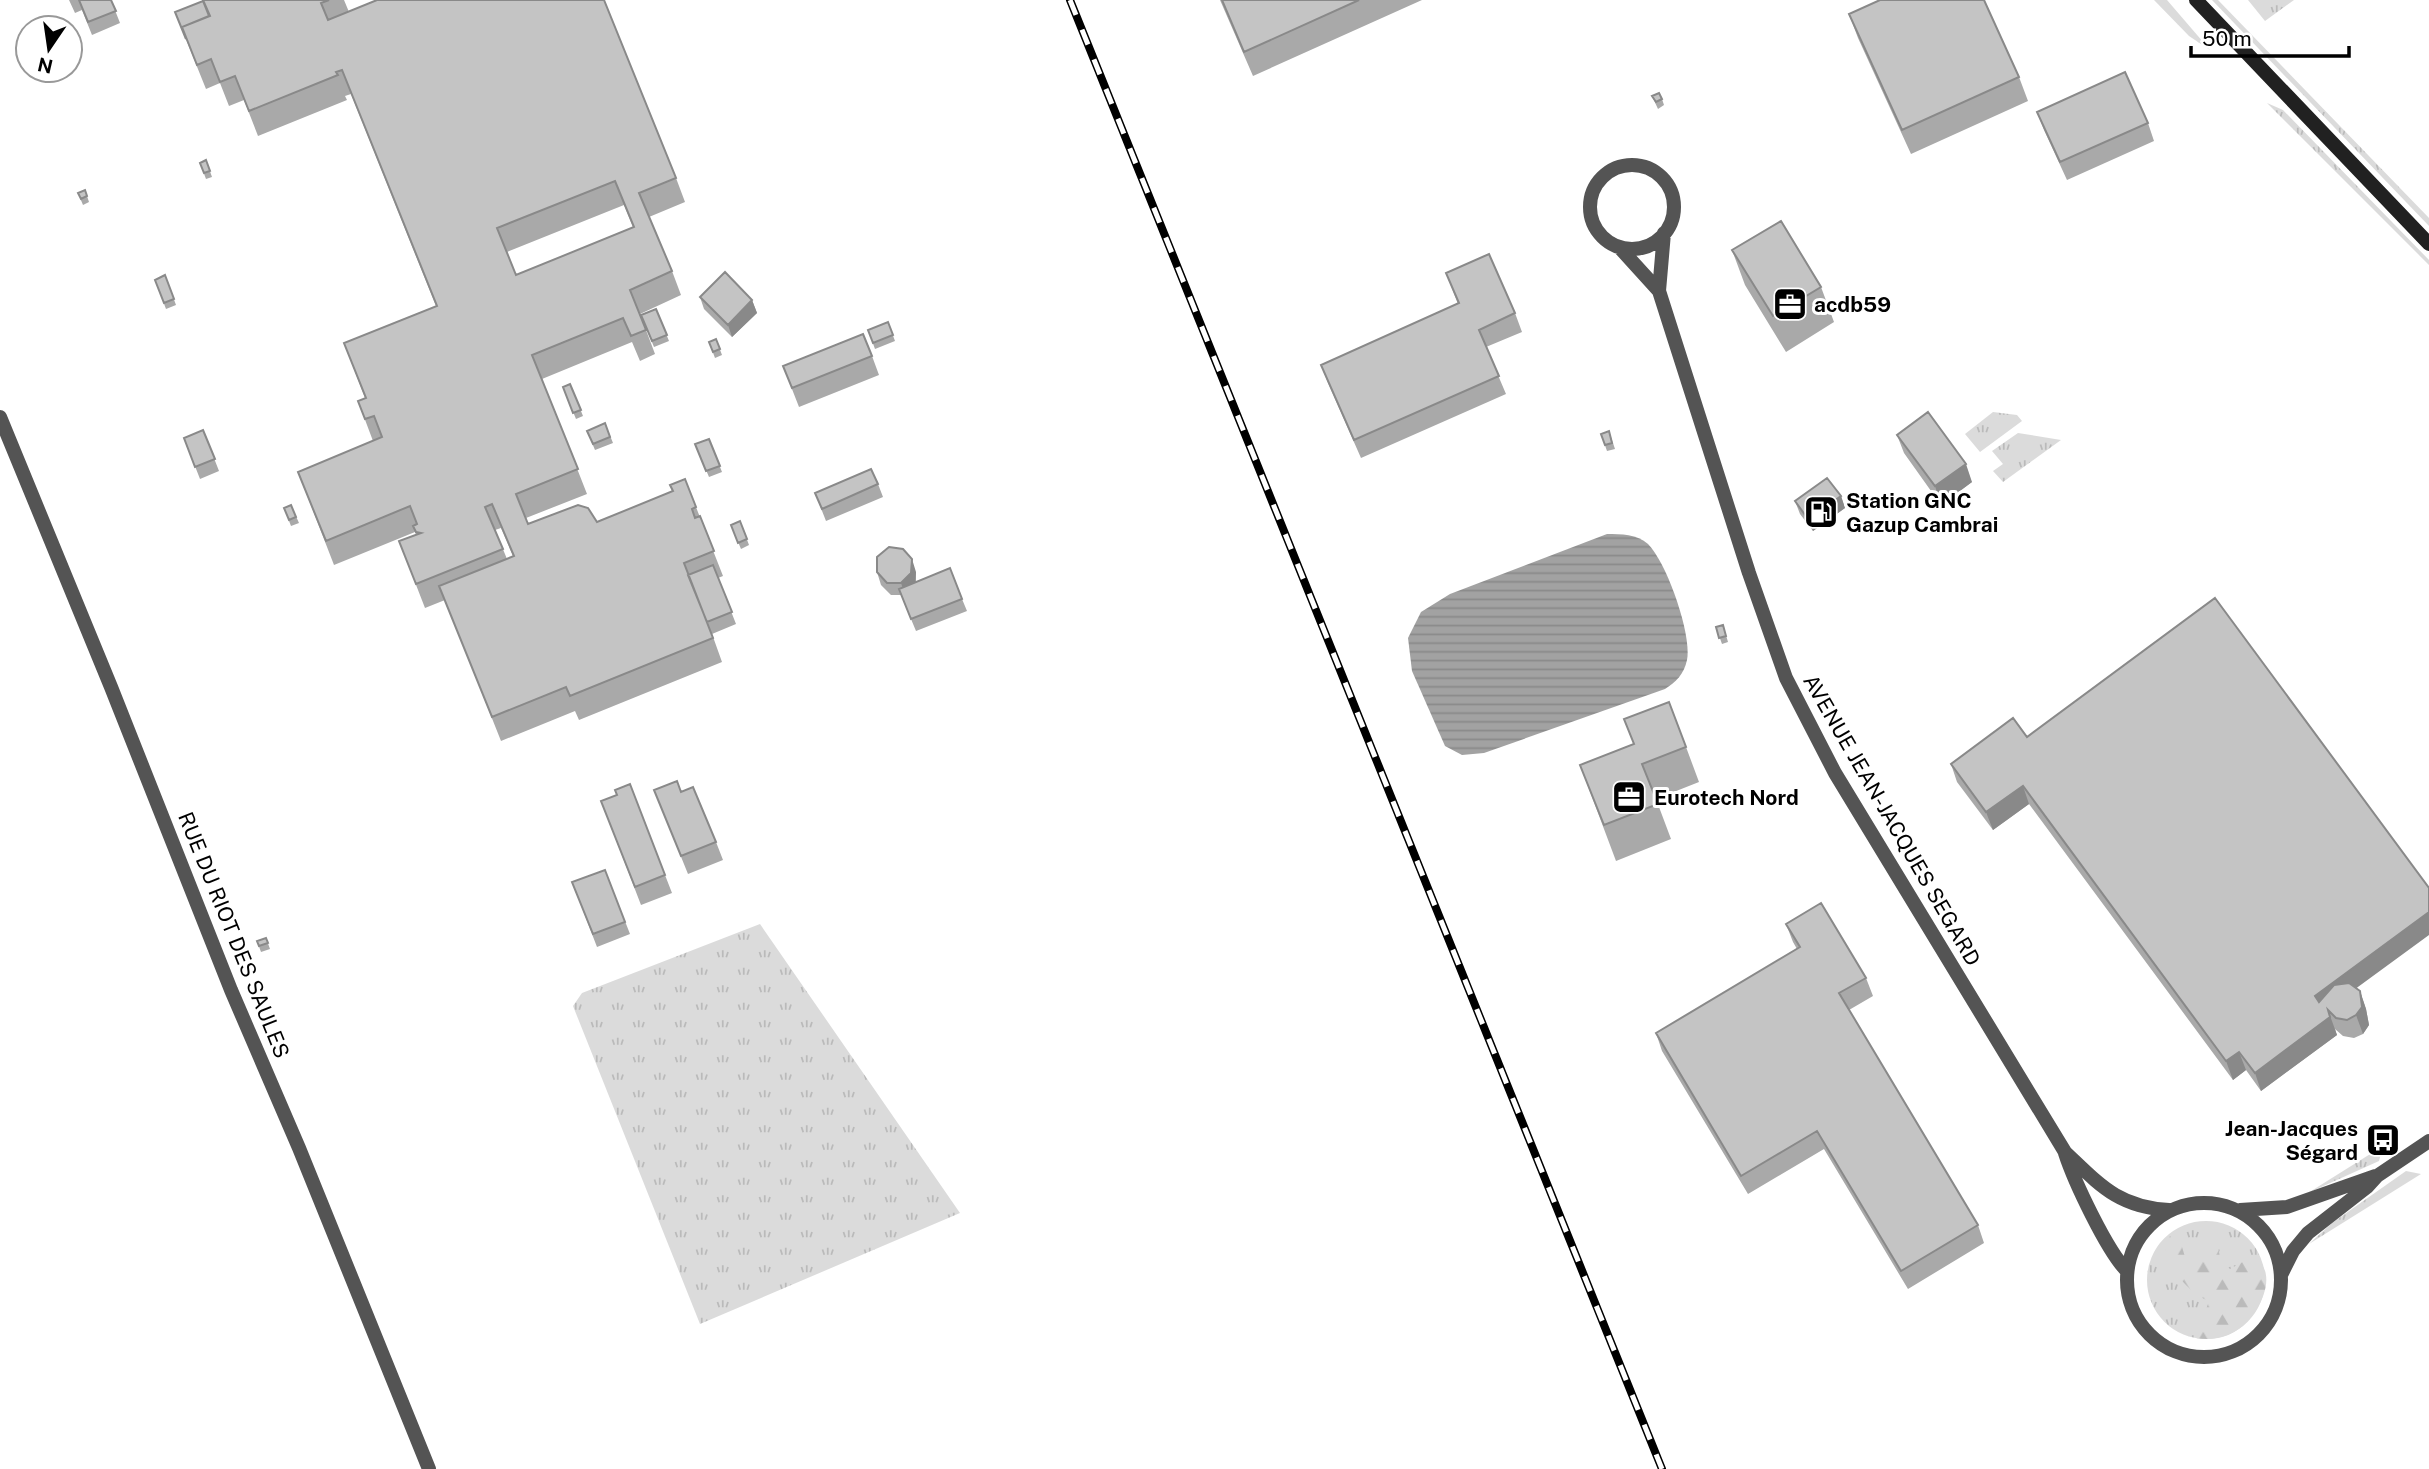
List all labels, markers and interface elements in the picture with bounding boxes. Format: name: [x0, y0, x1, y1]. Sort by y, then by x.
north arrow: [14, 14, 84, 84]
scale bar: [2191, 14, 2348, 58]
text: 50 m: [2202, 26, 2252, 51]
text: N: [35, 53, 55, 78]
office icon: acdb59: [1771, 285, 1809, 323]
place label: acdb59: [1814, 292, 1891, 317]
place label: Station GNC Gazup Cambrai: [1846, 488, 1998, 537]
fuel station icon: Station GNC Gazup Cambrai: [1802, 493, 1840, 531]
street label: AVENUE JEAN-JACQUES SEGARD: [1798, 670, 1986, 970]
office icon: Eurotech Nord: [1610, 778, 1648, 816]
place label: Eurotech Nord: [1654, 785, 1799, 810]
street label: RUE DU RIOT DES SAULES: [173, 808, 295, 1062]
place label: Jean-Jacques Ségard: [2225, 1116, 2358, 1165]
bus stop icon: Jean-Jacques Ségard: [2364, 1121, 2402, 1159]

